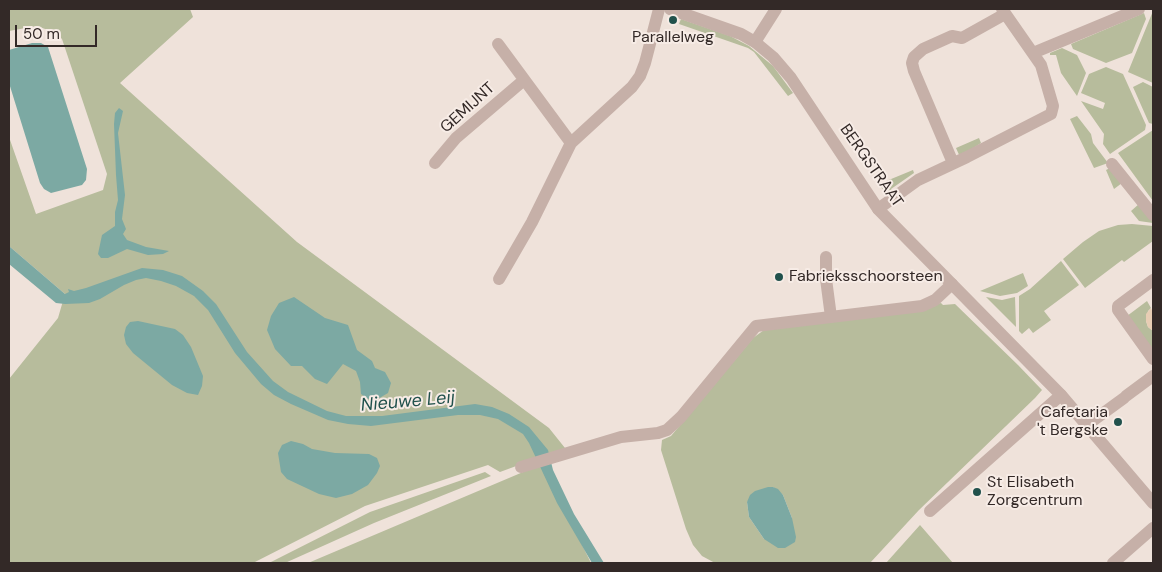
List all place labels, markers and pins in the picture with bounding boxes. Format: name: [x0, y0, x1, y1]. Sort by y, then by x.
marker: Parallelweg: [667, 14, 679, 26]
place label: Parallelweg: [632, 28, 714, 48]
place label: Fabrieksschoorsteen: [789, 267, 943, 287]
marker: Fabrieksschoorsteen: [773, 271, 785, 283]
place label: Cafetaria 't Bergske: [1037, 403, 1108, 441]
marker: Cafetaria 't Bergske: [1112, 416, 1124, 428]
place label: St Elisabeth Zorgcentrum: [987, 473, 1083, 511]
marker: St Elisabeth Zorgcentrum: [971, 486, 983, 498]

